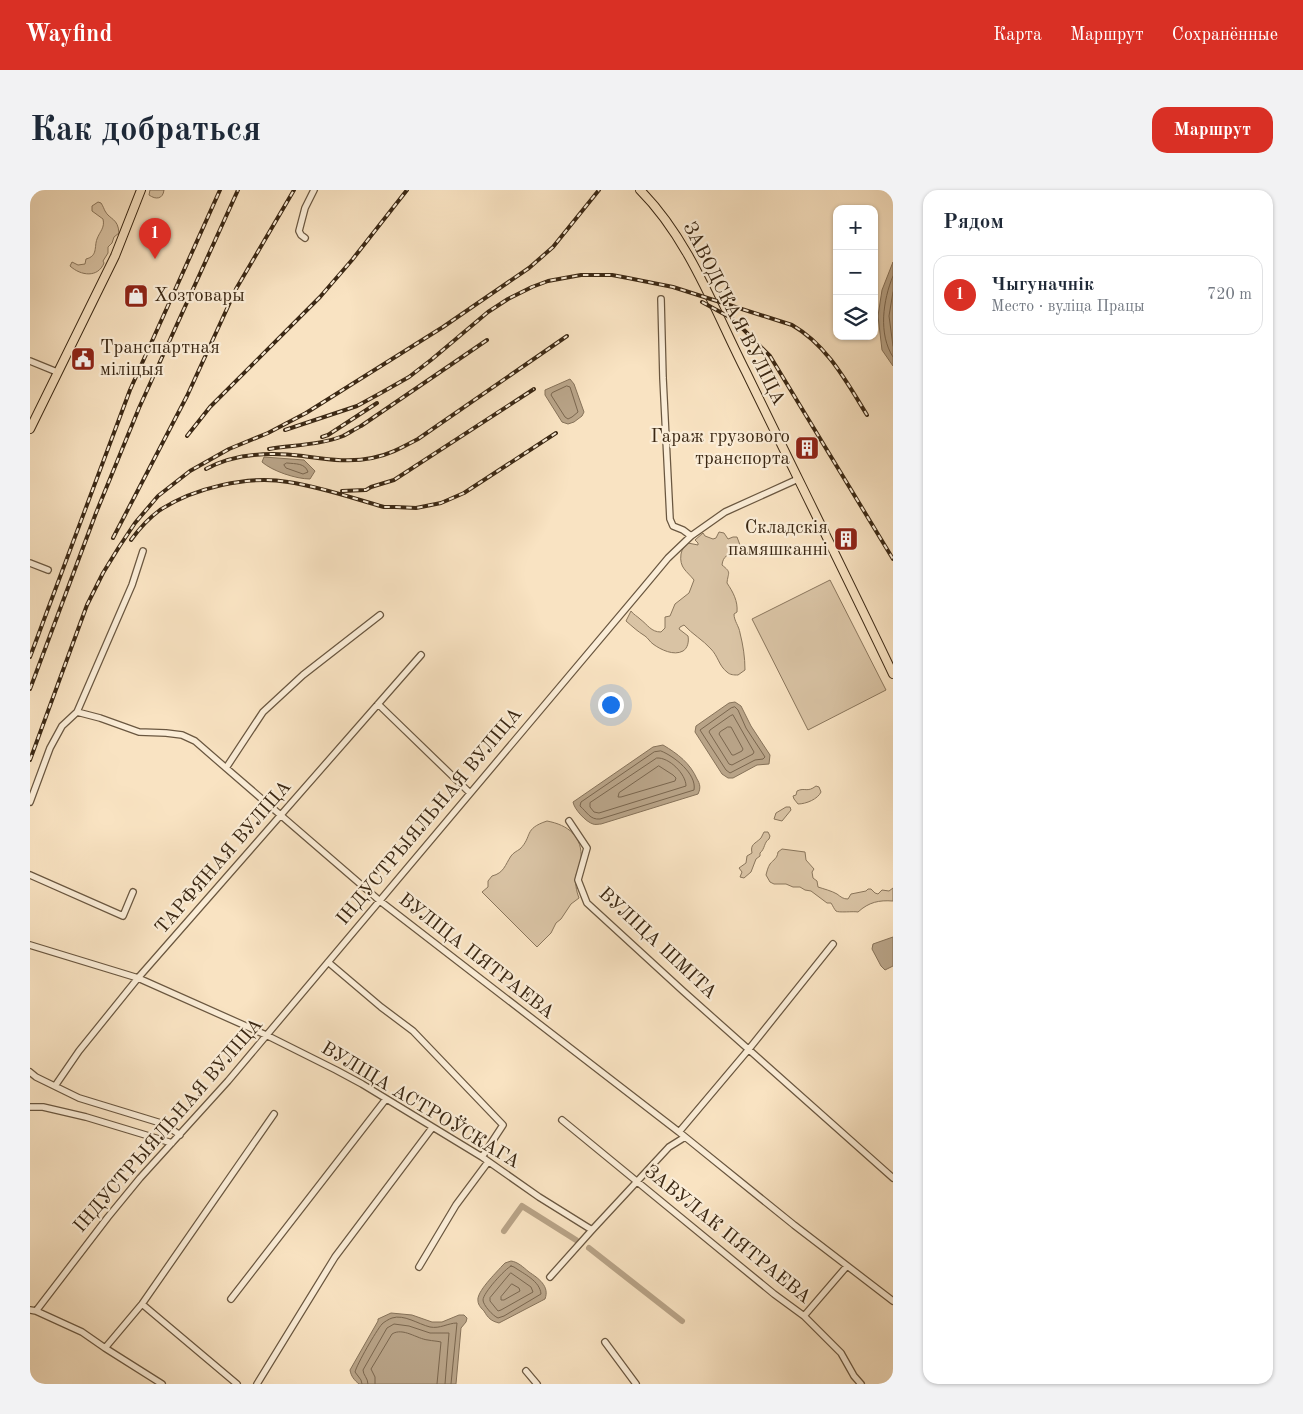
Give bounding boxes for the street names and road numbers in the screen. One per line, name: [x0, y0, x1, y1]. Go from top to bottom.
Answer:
street label: ЗАВОДСКАЯ ВУЛІЦА: [679, 219, 788, 409]
street label: ІНДУСТРЫЯЛЬНАЯ ВУЛІЦА: [334, 705, 527, 929]
street label: ТАРФЯНАЯ ВУЛІЦА: [152, 777, 296, 938]
street label: ВУЛІЦА ШМІТА: [594, 885, 720, 1004]
street label: ВУЛІЦА ПЯТРАЕВА: [395, 891, 558, 1024]
street label: ІНДУСТРЫЯЛЬНАЯ ВУЛІЦА: [71, 1015, 267, 1237]
street label: ВУЛІЦА АСТРОЎСКАГА: [317, 1035, 526, 1173]
street label: ЗАВУЛАК ПЯТРАЕВА: [640, 1162, 814, 1308]

